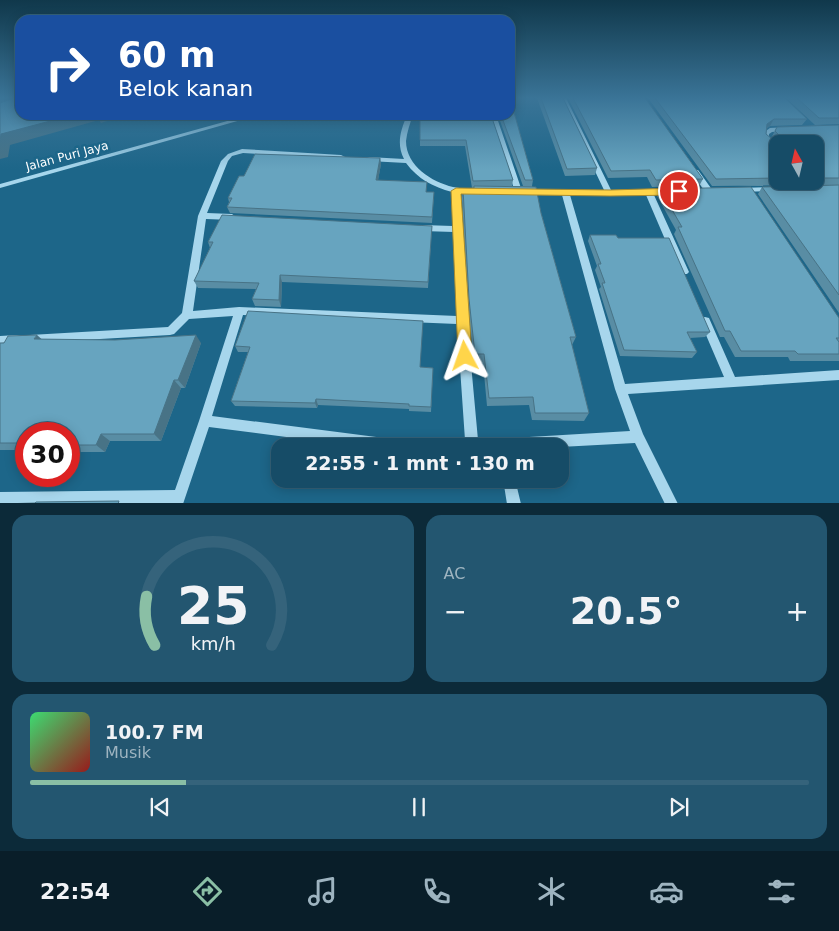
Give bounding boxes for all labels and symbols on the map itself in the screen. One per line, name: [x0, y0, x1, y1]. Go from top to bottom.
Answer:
north arrow: [769, 135, 824, 190]
street label: Jalan Puri Jaya: [23, 138, 110, 174]
pin: [658, 170, 700, 212]
position arrow: [438, 329, 490, 381]
speed limit sign: 30: [15, 422, 80, 487]

